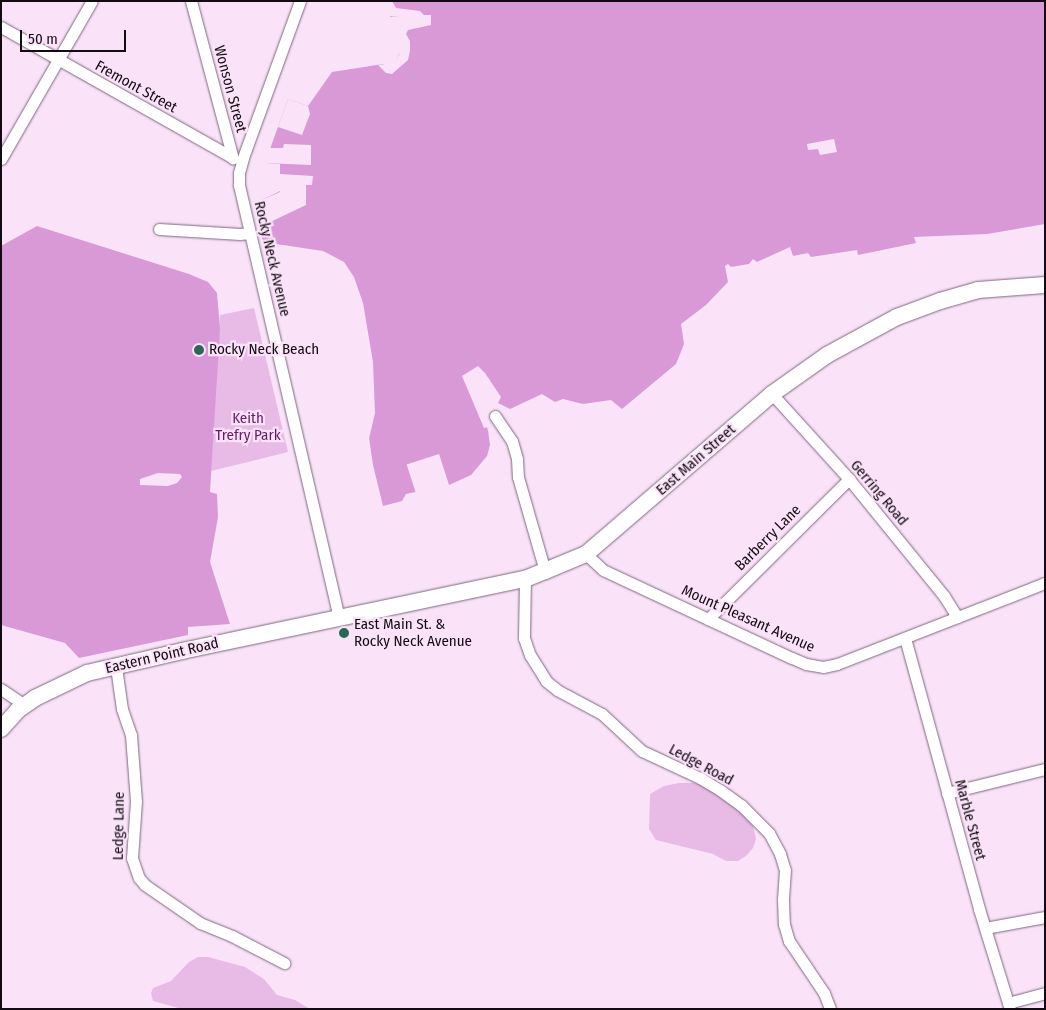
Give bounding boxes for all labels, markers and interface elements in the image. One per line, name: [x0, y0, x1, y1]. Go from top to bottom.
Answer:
scale bar: [22, 20, 129, 52]
text: 50 m: [28, 30, 58, 48]
street label: Wonson Street: [210, 43, 250, 135]
street label: Fremont Street: [92, 57, 180, 117]
street label: Rocky Neck Avenue: [250, 199, 294, 319]
place label: Rocky Neck Beach: [209, 341, 319, 359]
marker: Rocky Neck Beach: [193, 344, 205, 356]
park label: Keith Trefry Park: [215, 409, 281, 444]
street label: East Main Street: [653, 421, 739, 499]
street label: Gerring Road: [846, 457, 912, 529]
street label: Barberry Lane: [731, 501, 805, 575]
street label: Mount Pleasant Avenue: [679, 582, 817, 656]
place label: East Main St. & Rocky Neck Avenue: [354, 615, 472, 650]
marker: East Main St. & Rocky Neck Avenue: [338, 627, 350, 639]
street label: Eastern Point Road: [104, 634, 220, 678]
street label: Ledge Road: [666, 740, 736, 790]
street label: Marble Street: [951, 778, 989, 862]
street label: Ledge Lane: [109, 791, 129, 861]

